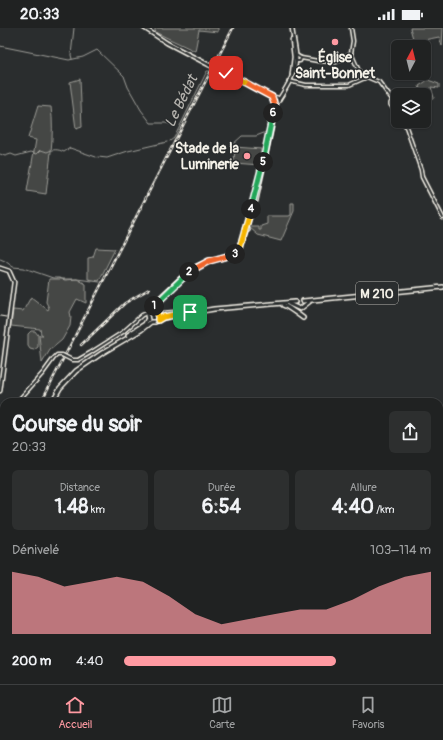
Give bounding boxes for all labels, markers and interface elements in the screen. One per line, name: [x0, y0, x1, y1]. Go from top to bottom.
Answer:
text: 20:33: [20, 5, 59, 24]
marker: Église Saint-Bonnet: [330, 37, 340, 47]
north arrow: [391, 40, 431, 80]
map controls: [391, 40, 431, 128]
place label: Église Saint-Bonnet: [295, 48, 375, 82]
pin: [209, 56, 243, 90]
icon: check: [215, 62, 237, 84]
water label: Le Bédat: [161, 70, 203, 130]
button: layers: [391, 88, 431, 128]
pin: 6: [263, 103, 283, 123]
text: 6: [270, 106, 276, 119]
place label: Stade de la Luminerie: [175, 140, 240, 173]
marker: Stade de la Luminerie: [242, 151, 252, 161]
pin: 5: [253, 152, 273, 172]
text: 5: [260, 155, 266, 168]
pin: 4: [241, 199, 261, 219]
text: 4: [248, 202, 254, 215]
pin: 3: [225, 244, 245, 264]
text: 3: [232, 247, 238, 260]
pin: 2: [179, 262, 199, 282]
text: 2: [186, 265, 192, 278]
road number: M 210: [356, 282, 398, 304]
pin: [173, 295, 207, 329]
pin: 1: [144, 296, 164, 316]
text: 1: [152, 299, 156, 312]
icon: arrive: [179, 301, 201, 323]
text: Course du soir: [12, 410, 142, 438]
button: share: [389, 411, 431, 453]
text: 20:33: [12, 439, 46, 455]
text: Distance: [60, 481, 100, 494]
text: Durée: [208, 481, 235, 494]
text: Allure: [350, 481, 377, 494]
text: 1.48: [55, 494, 88, 519]
text: 6:54: [202, 494, 241, 519]
text: 4:40: [332, 494, 374, 519]
text: km: [88, 503, 105, 516]
text: /km: [374, 503, 395, 516]
text: Dénivelé: [12, 542, 59, 558]
text: 103–114 m: [370, 542, 431, 558]
text: 200 m: [12, 653, 51, 669]
text: 4:40: [76, 653, 103, 669]
tab: Accueil: [58, 694, 92, 731]
tab: Carte: [209, 694, 235, 731]
tab: Favoris: [352, 694, 385, 731]

